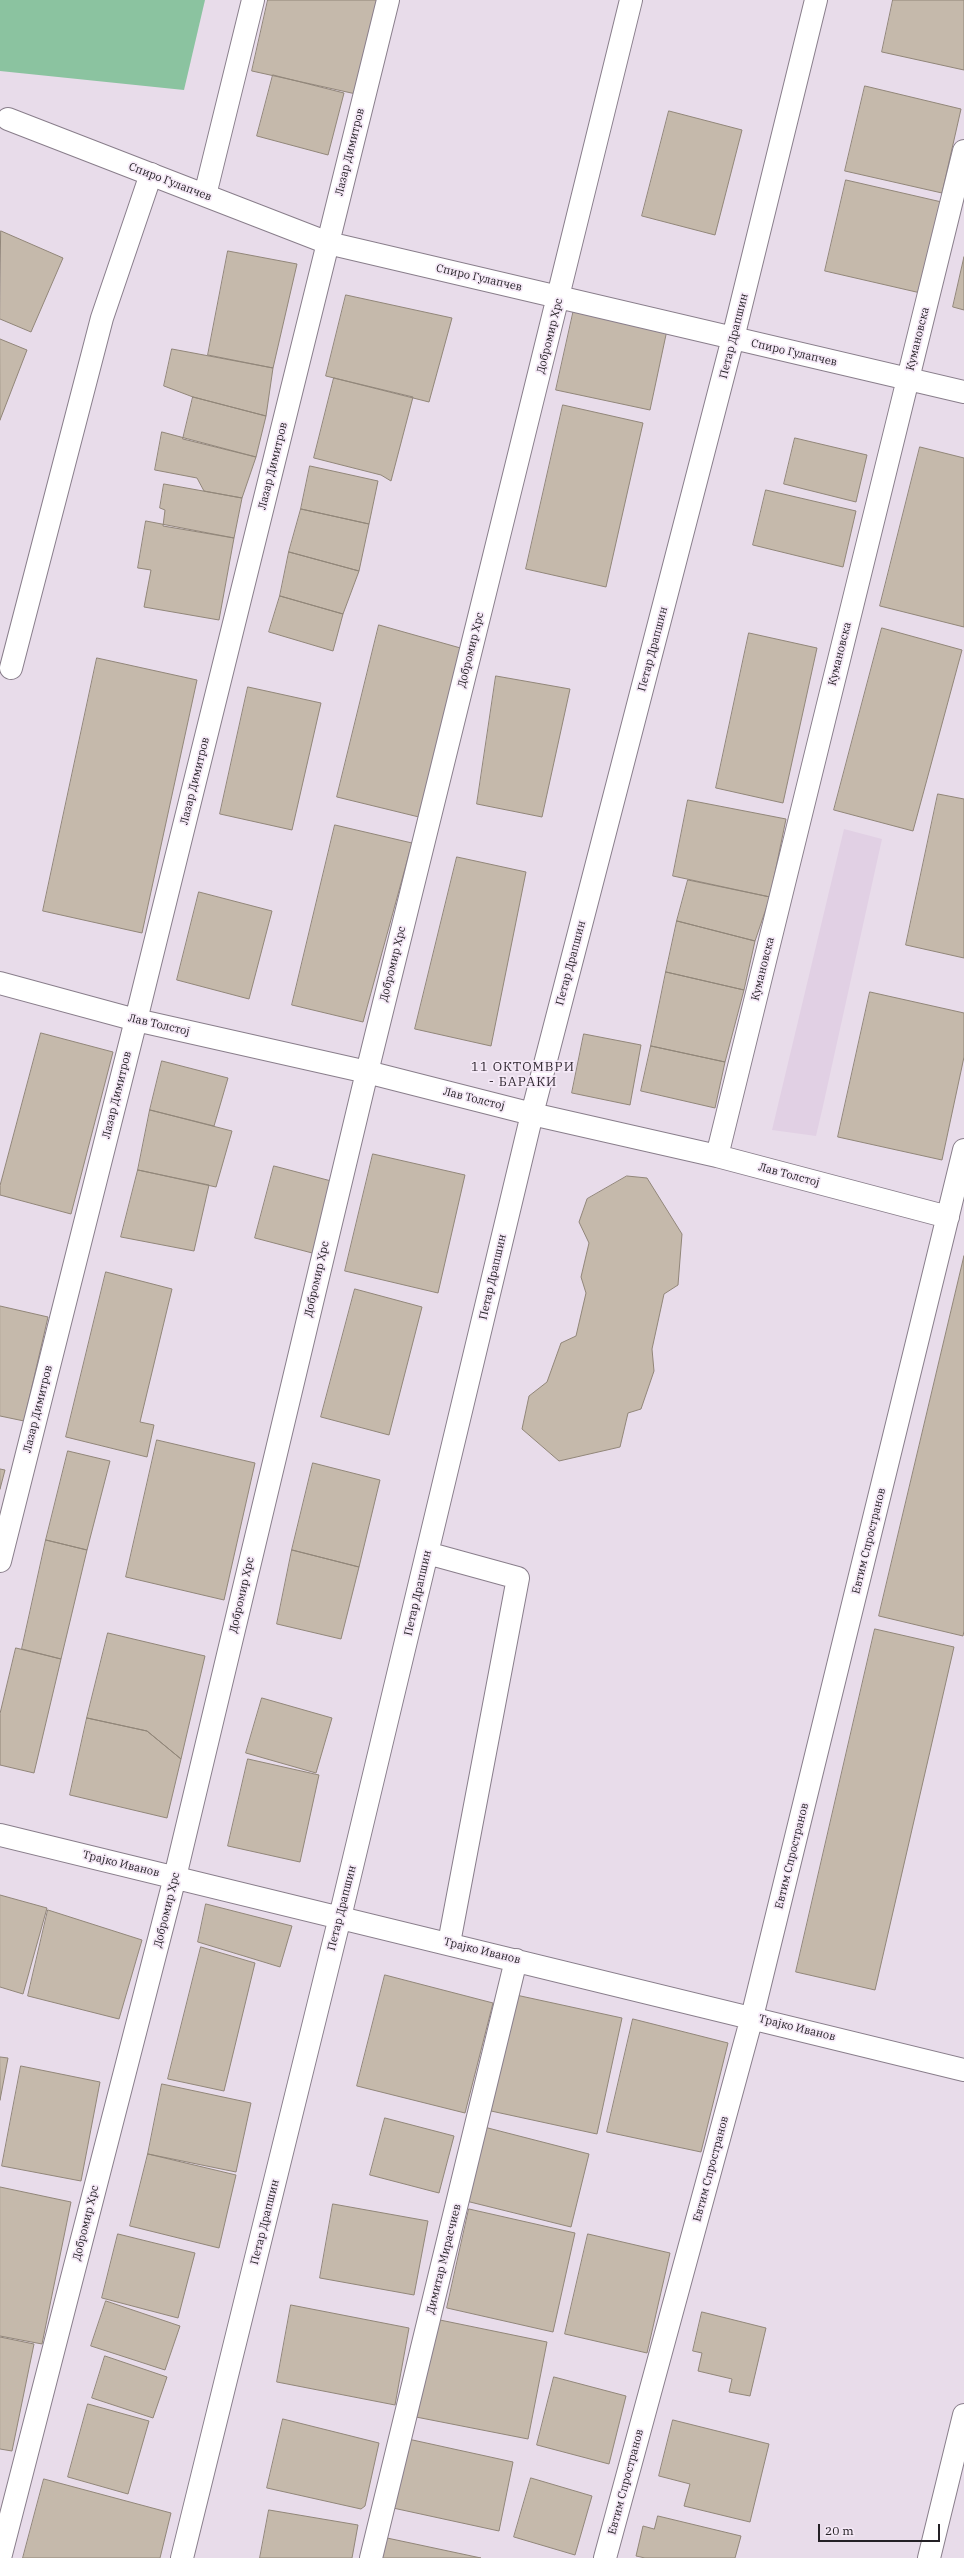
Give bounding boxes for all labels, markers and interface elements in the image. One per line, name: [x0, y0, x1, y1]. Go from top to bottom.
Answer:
street label: Лазар Димитров: [333, 107, 367, 197]
street label: Спиро Гулапчев: [127, 160, 213, 204]
street label: Спиро Гулапчев: [435, 262, 523, 294]
street label: Петар Драпшин: [717, 292, 751, 380]
street label: Добромир Хрс: [534, 297, 566, 375]
street label: Кумановска: [904, 306, 932, 372]
street label: Спиро Гулапчев: [750, 337, 838, 369]
street label: Лазар Димитров: [256, 421, 290, 511]
street label: Петар Драпшин: [635, 605, 671, 693]
street label: Добромир Хрс: [455, 611, 487, 689]
street label: Кумановска: [826, 621, 854, 687]
street label: Лазар Димитров: [178, 736, 212, 826]
street label: Петар Драпшин: [553, 919, 589, 1007]
street label: Добромир Хрс: [377, 925, 409, 1003]
street label: Кумановска: [749, 936, 777, 1002]
street label: Лав Толстој: [127, 1012, 191, 1038]
street label: Лазар Димитров: [100, 1050, 134, 1140]
district label: 11 ОКТОМВРИ - БАРАКИ: [471, 1059, 575, 1090]
street label: Лав Толстој: [442, 1085, 506, 1113]
street label: Лав Толстој: [757, 1161, 821, 1189]
street label: Петар Драпшин: [477, 1233, 509, 1321]
street label: Добромир Хрс: [302, 1240, 332, 1318]
street label: Лазар Димитров: [21, 1364, 55, 1454]
street label: Евтим Спространов: [849, 1487, 889, 1595]
street label: Петар Драпшин: [402, 1549, 434, 1637]
street label: Добромир Хрс: [227, 1556, 257, 1634]
street label: Евтим Спространов: [772, 1802, 812, 1910]
street label: Трајко Иванов: [81, 1848, 161, 1880]
street label: Петар Драпшин: [325, 1864, 359, 1952]
street label: Добромир Хрс: [151, 1871, 183, 1949]
street label: Трајко Иванов: [442, 1935, 522, 1967]
street label: Трајко Иванов: [757, 2012, 837, 2044]
street label: Евтим Спространов: [691, 2115, 731, 2223]
street label: Петар Драпшин: [248, 2178, 282, 2266]
street label: Добромир Хрс: [70, 2184, 102, 2262]
street label: Димитар Мирасчиев: [424, 2203, 464, 2315]
street label: Евтим Спространов: [606, 2428, 646, 2536]
scale bar: [820, 2516, 942, 2542]
text: 20 m: [825, 2523, 854, 2538]

